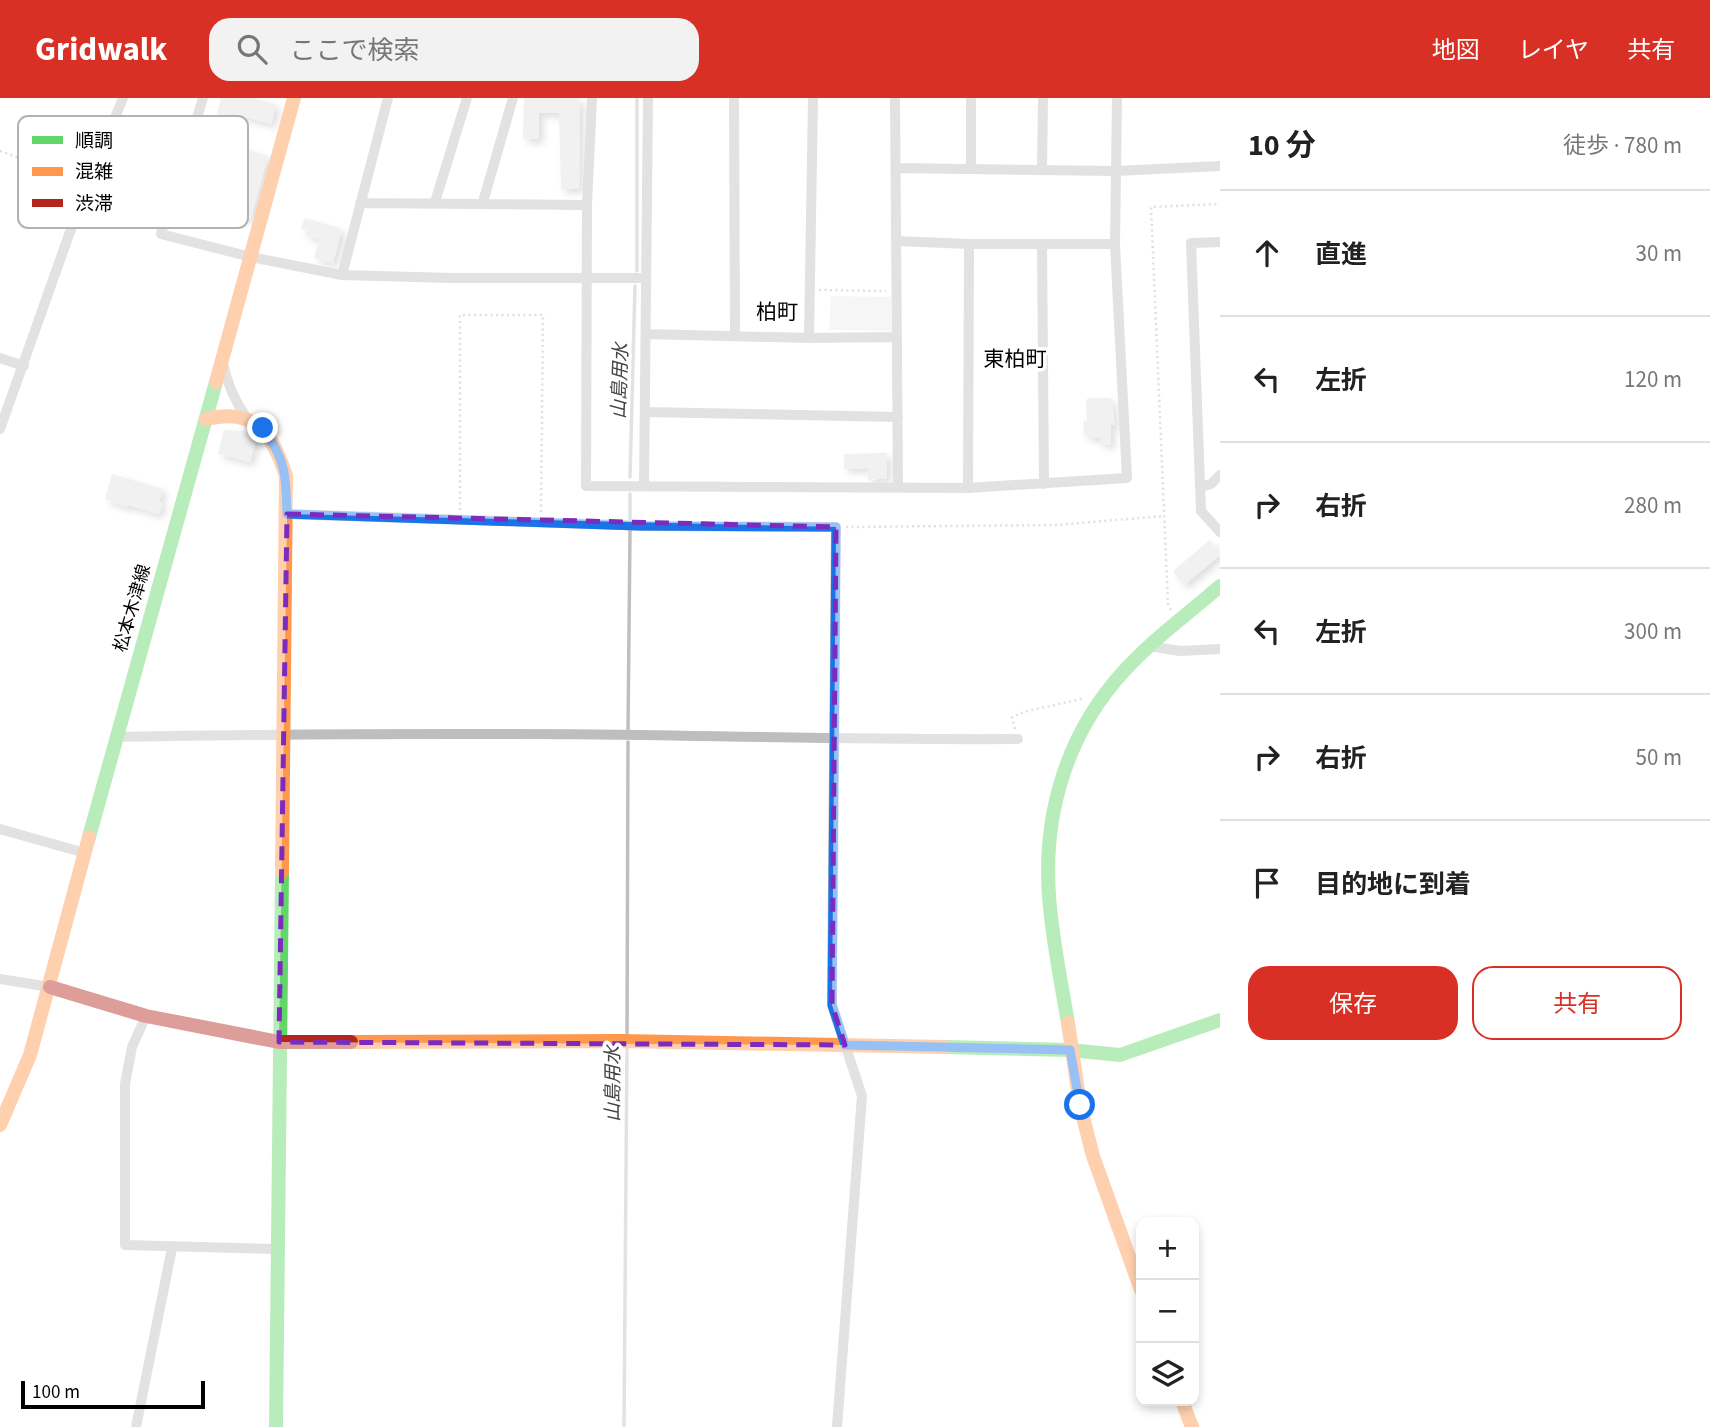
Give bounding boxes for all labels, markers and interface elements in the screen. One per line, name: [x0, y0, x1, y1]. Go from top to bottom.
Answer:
search box: [209, 18, 699, 81]
text: Gridwalk: [35, 26, 167, 73]
icon: search: [233, 30, 271, 68]
text: ここで検索: [289, 32, 419, 69]
text: 地図: [1432, 33, 1480, 68]
text: レイヤ: [1518, 33, 1589, 68]
text: 共有: [1627, 33, 1675, 68]
legend: [18, 116, 248, 228]
text: 10 分: [1248, 124, 1316, 167]
text: 順調: [75, 128, 113, 155]
text: 徒歩 · 780 m: [1563, 129, 1682, 162]
text: 混雑: [75, 159, 113, 186]
text: 渋滞: [75, 191, 113, 218]
icon: ahead: [1248, 234, 1286, 272]
text: 直進: [1315, 236, 1367, 273]
text: 30 m: [1635, 237, 1682, 270]
district label: 柏町: [756, 297, 798, 327]
water label: 山島用水: [606, 341, 635, 420]
district label: 東柏町: [984, 344, 1047, 374]
icon: left: [1248, 360, 1286, 398]
text: 左折: [1315, 362, 1367, 399]
text: 120 m: [1624, 363, 1682, 396]
route end: [247, 412, 278, 443]
icon: right: [1248, 486, 1286, 524]
text: 右折: [1315, 488, 1367, 525]
text: 280 m: [1624, 489, 1682, 522]
street label: 松本木津線: [108, 561, 157, 655]
icon: left: [1248, 612, 1286, 650]
text: 左折: [1315, 614, 1367, 651]
text: 300 m: [1624, 615, 1682, 648]
icon: right: [1248, 738, 1286, 776]
text: 右折: [1315, 740, 1367, 777]
text: 50 m: [1635, 741, 1682, 774]
icon: arrive: [1248, 864, 1286, 902]
text: 目的地に到着: [1315, 866, 1471, 903]
button: 保存: [1248, 966, 1458, 1040]
button: 共有: [1472, 966, 1682, 1040]
water label: 山島用水: [600, 1044, 627, 1122]
route start: [1064, 1089, 1095, 1120]
map controls: [1136, 1217, 1199, 1406]
button: +: [1136, 1217, 1199, 1280]
button: −: [1136, 1280, 1199, 1343]
button: layers: [1136, 1343, 1199, 1406]
scale bar: [21, 1378, 205, 1410]
text: 100 m: [32, 1379, 80, 1406]

